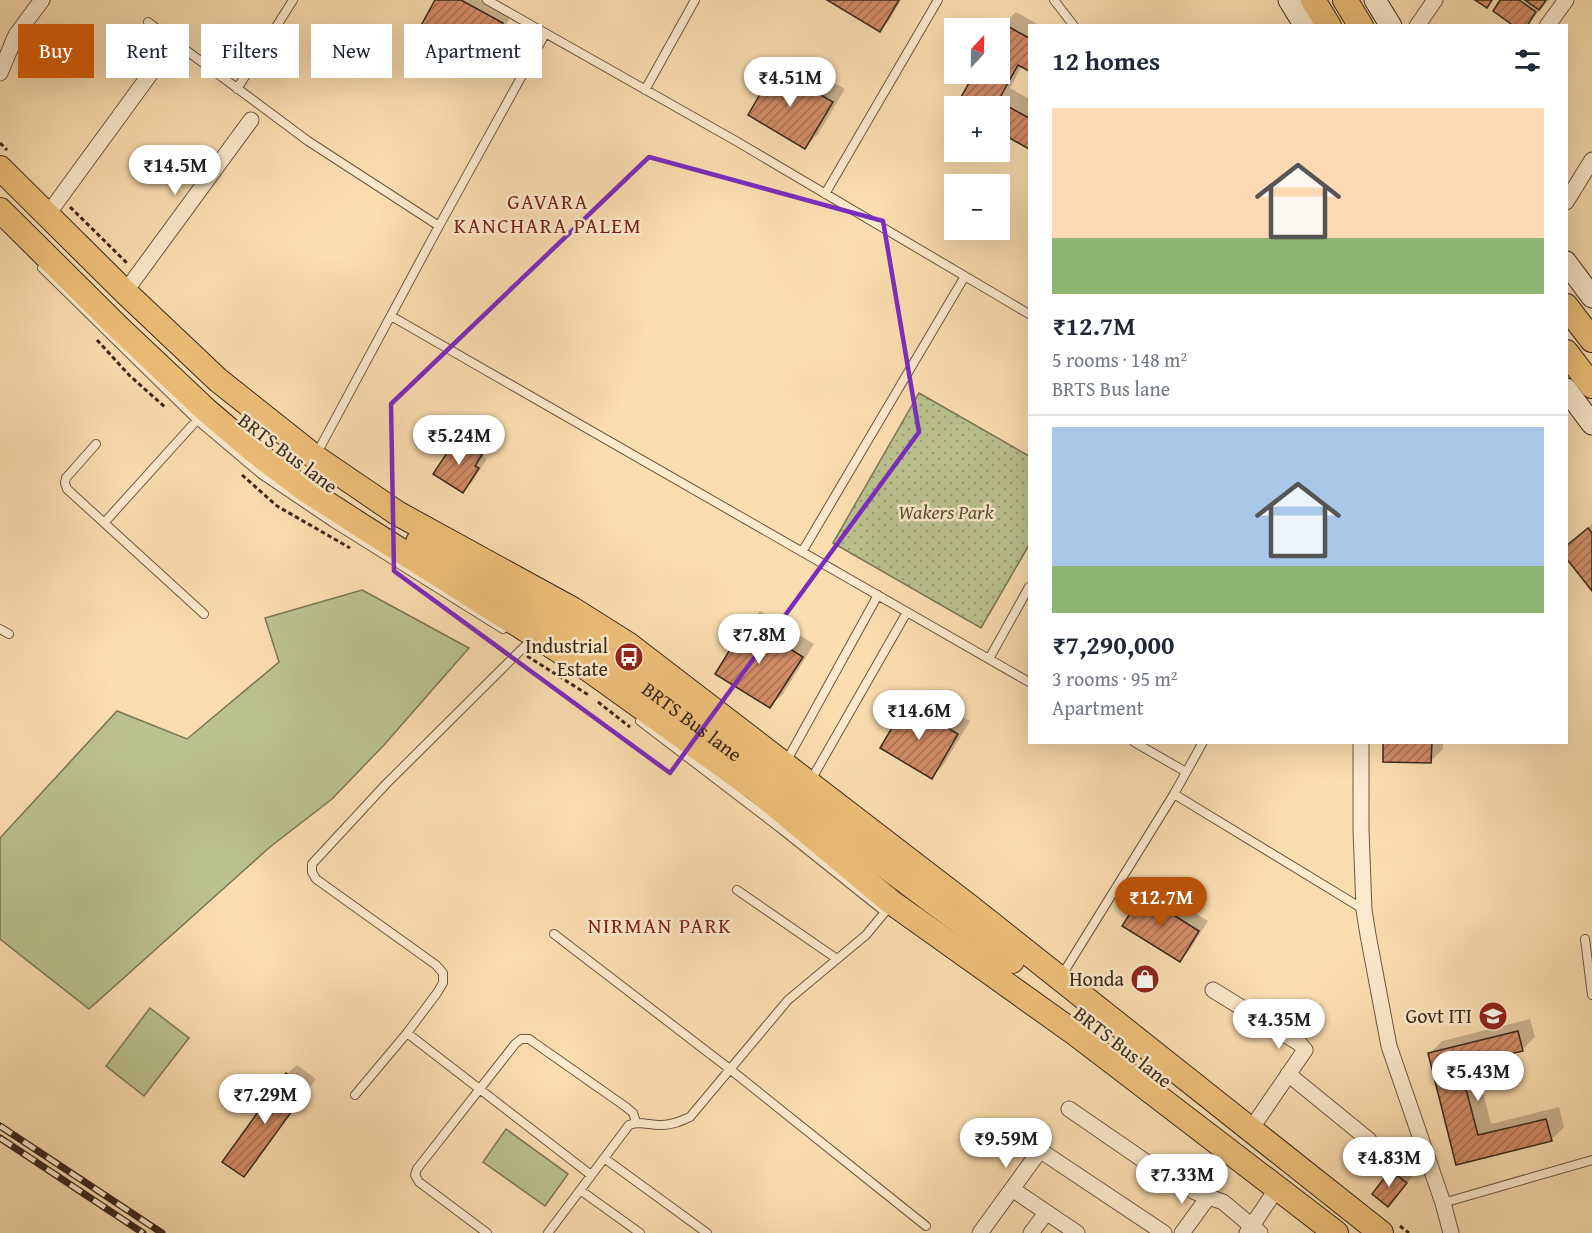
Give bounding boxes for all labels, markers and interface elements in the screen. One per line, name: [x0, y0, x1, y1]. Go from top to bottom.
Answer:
north arrow: [944, 18, 1010, 84]
map controls: [944, 18, 1010, 240]
chip: Buy: [18, 24, 94, 78]
chip: Rent: [106, 24, 189, 78]
chip: Filters: [201, 24, 299, 78]
chip: New: [311, 24, 392, 78]
chip: Apartment: [404, 24, 542, 78]
text: 12 homes: [1052, 41, 1160, 80]
icon: filters: [1511, 44, 1544, 77]
pin: ₹4.51M: [741, 57, 839, 108]
text: ₹4.51M: [758, 62, 822, 91]
button: +: [944, 96, 1010, 162]
pin: ₹14.5M: [126, 145, 224, 196]
icon: home: [1244, 147, 1352, 255]
text: ₹14.5M: [143, 150, 207, 179]
button: −: [944, 174, 1010, 240]
district label: GAVARA KANCHARA PALEM: [454, 186, 642, 241]
text: ₹12.7M: [1052, 306, 1136, 345]
text: 5 rooms · 148 m²: [1052, 345, 1187, 374]
text: BRTS Bus lane: [1052, 374, 1170, 403]
street label: BRTS Bus lane: [232, 406, 344, 500]
pin: ₹5.24M: [410, 415, 508, 466]
text: ₹5.24M: [427, 420, 491, 449]
icon: home: [1244, 466, 1352, 574]
park label: Wakers Park: [898, 497, 995, 526]
pin: ₹7.8M: [717, 614, 801, 665]
text: ₹7.8M: [732, 619, 786, 648]
text: ₹7,290,000: [1052, 625, 1174, 664]
place label: Industrial Estate: [525, 631, 608, 683]
bus stop icon: Industrial Estate: [613, 641, 645, 673]
text: 3 rooms · 95 m²: [1052, 664, 1178, 693]
street label: BRTS Bus lane: [636, 674, 748, 768]
pin: ₹14.6M: [870, 690, 968, 741]
text: Apartment: [1052, 693, 1144, 722]
text: ₹14.6M: [887, 695, 951, 724]
pin: ₹12.7M: [1112, 877, 1210, 928]
text: ₹12.7M: [1129, 882, 1193, 911]
district label: NIRMAN PARK: [588, 910, 732, 941]
shop icon: Honda: [1129, 963, 1161, 995]
place label: Honda: [1069, 964, 1125, 993]
street label: BRTS Bus lane: [1068, 999, 1179, 1094]
pin: ₹4.35M: [1230, 999, 1328, 1050]
school or university icon: Govt ITI: [1477, 1000, 1509, 1032]
place label: Govt ITI: [1405, 1001, 1472, 1030]
text: ₹4.35M: [1247, 1004, 1311, 1033]
pin: ₹5.43M: [1429, 1051, 1527, 1102]
text: ₹5.43M: [1446, 1056, 1510, 1085]
pin: ₹7.29M: [216, 1074, 314, 1125]
text: ₹7.29M: [233, 1079, 297, 1108]
pin: ₹9.59M: [957, 1118, 1055, 1169]
text: ₹9.59M: [974, 1123, 1038, 1152]
pin: ₹4.83M: [1340, 1137, 1438, 1188]
text: ₹4.83M: [1357, 1142, 1421, 1171]
pin: ₹7.33M: [1133, 1154, 1231, 1205]
text: ₹7.33M: [1150, 1159, 1214, 1188]

